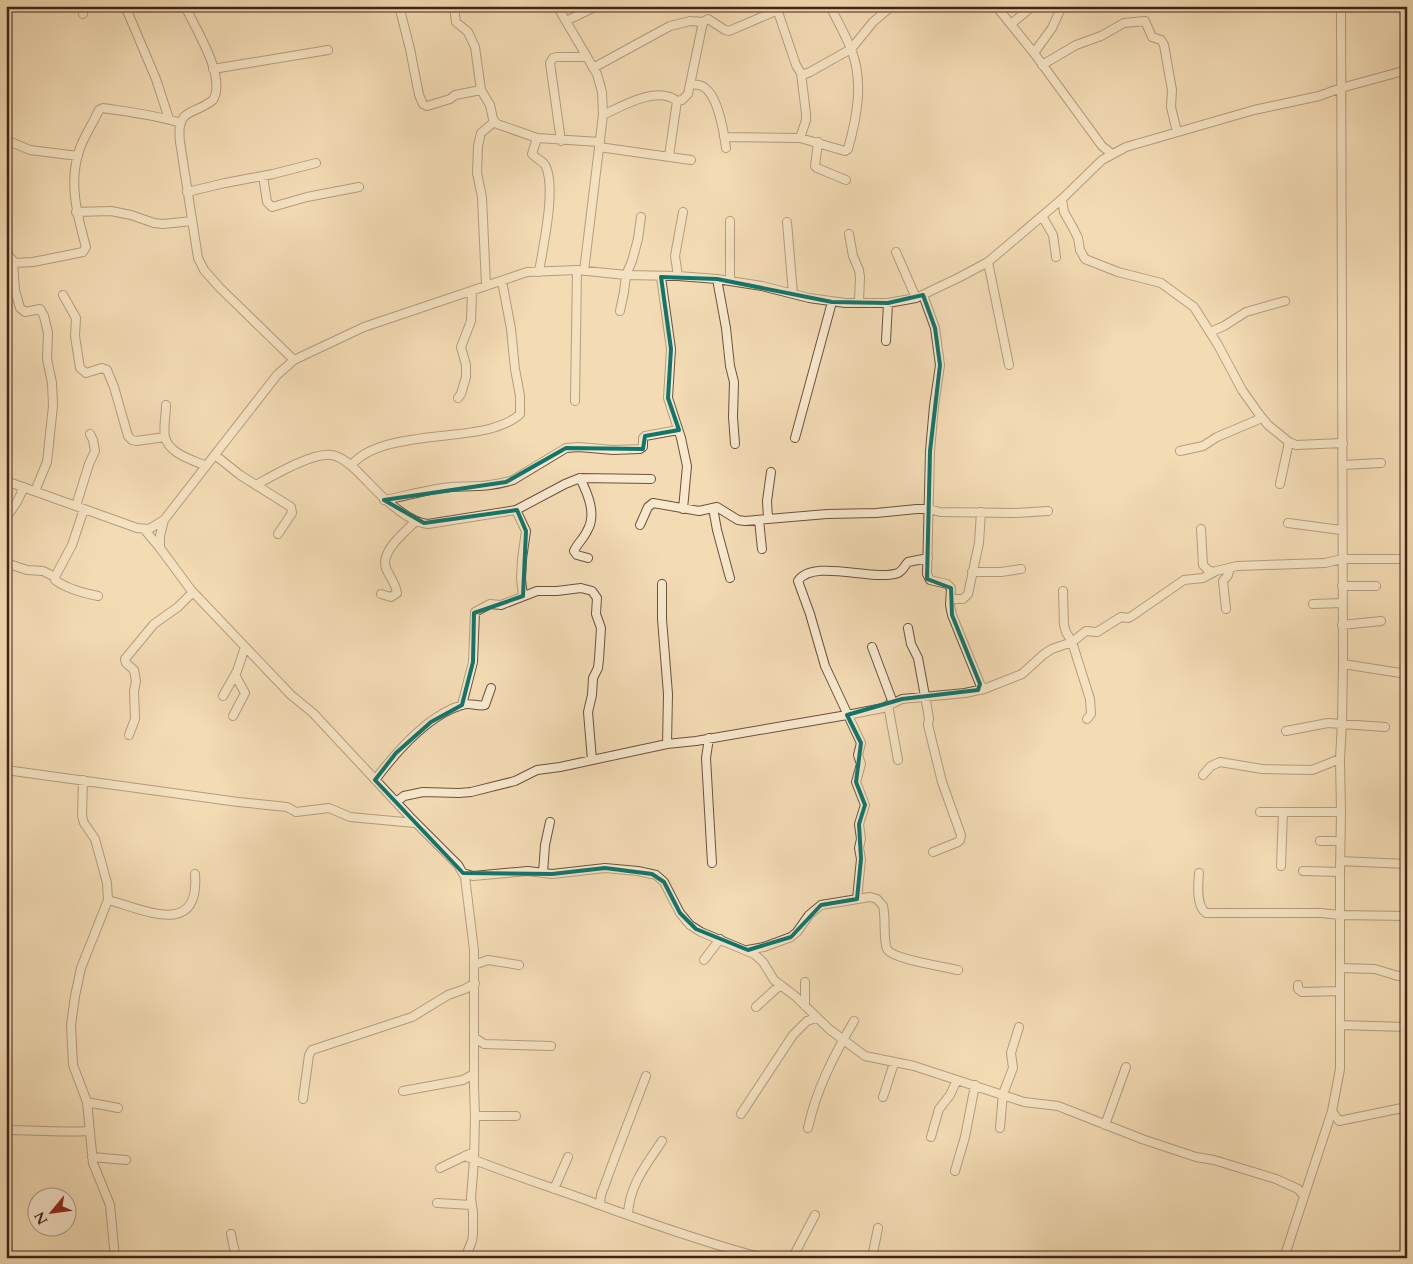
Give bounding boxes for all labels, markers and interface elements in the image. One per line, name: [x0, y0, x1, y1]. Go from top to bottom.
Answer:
north arrow: [28, 1186, 78, 1236]
text: N: [30, 1208, 52, 1228]

